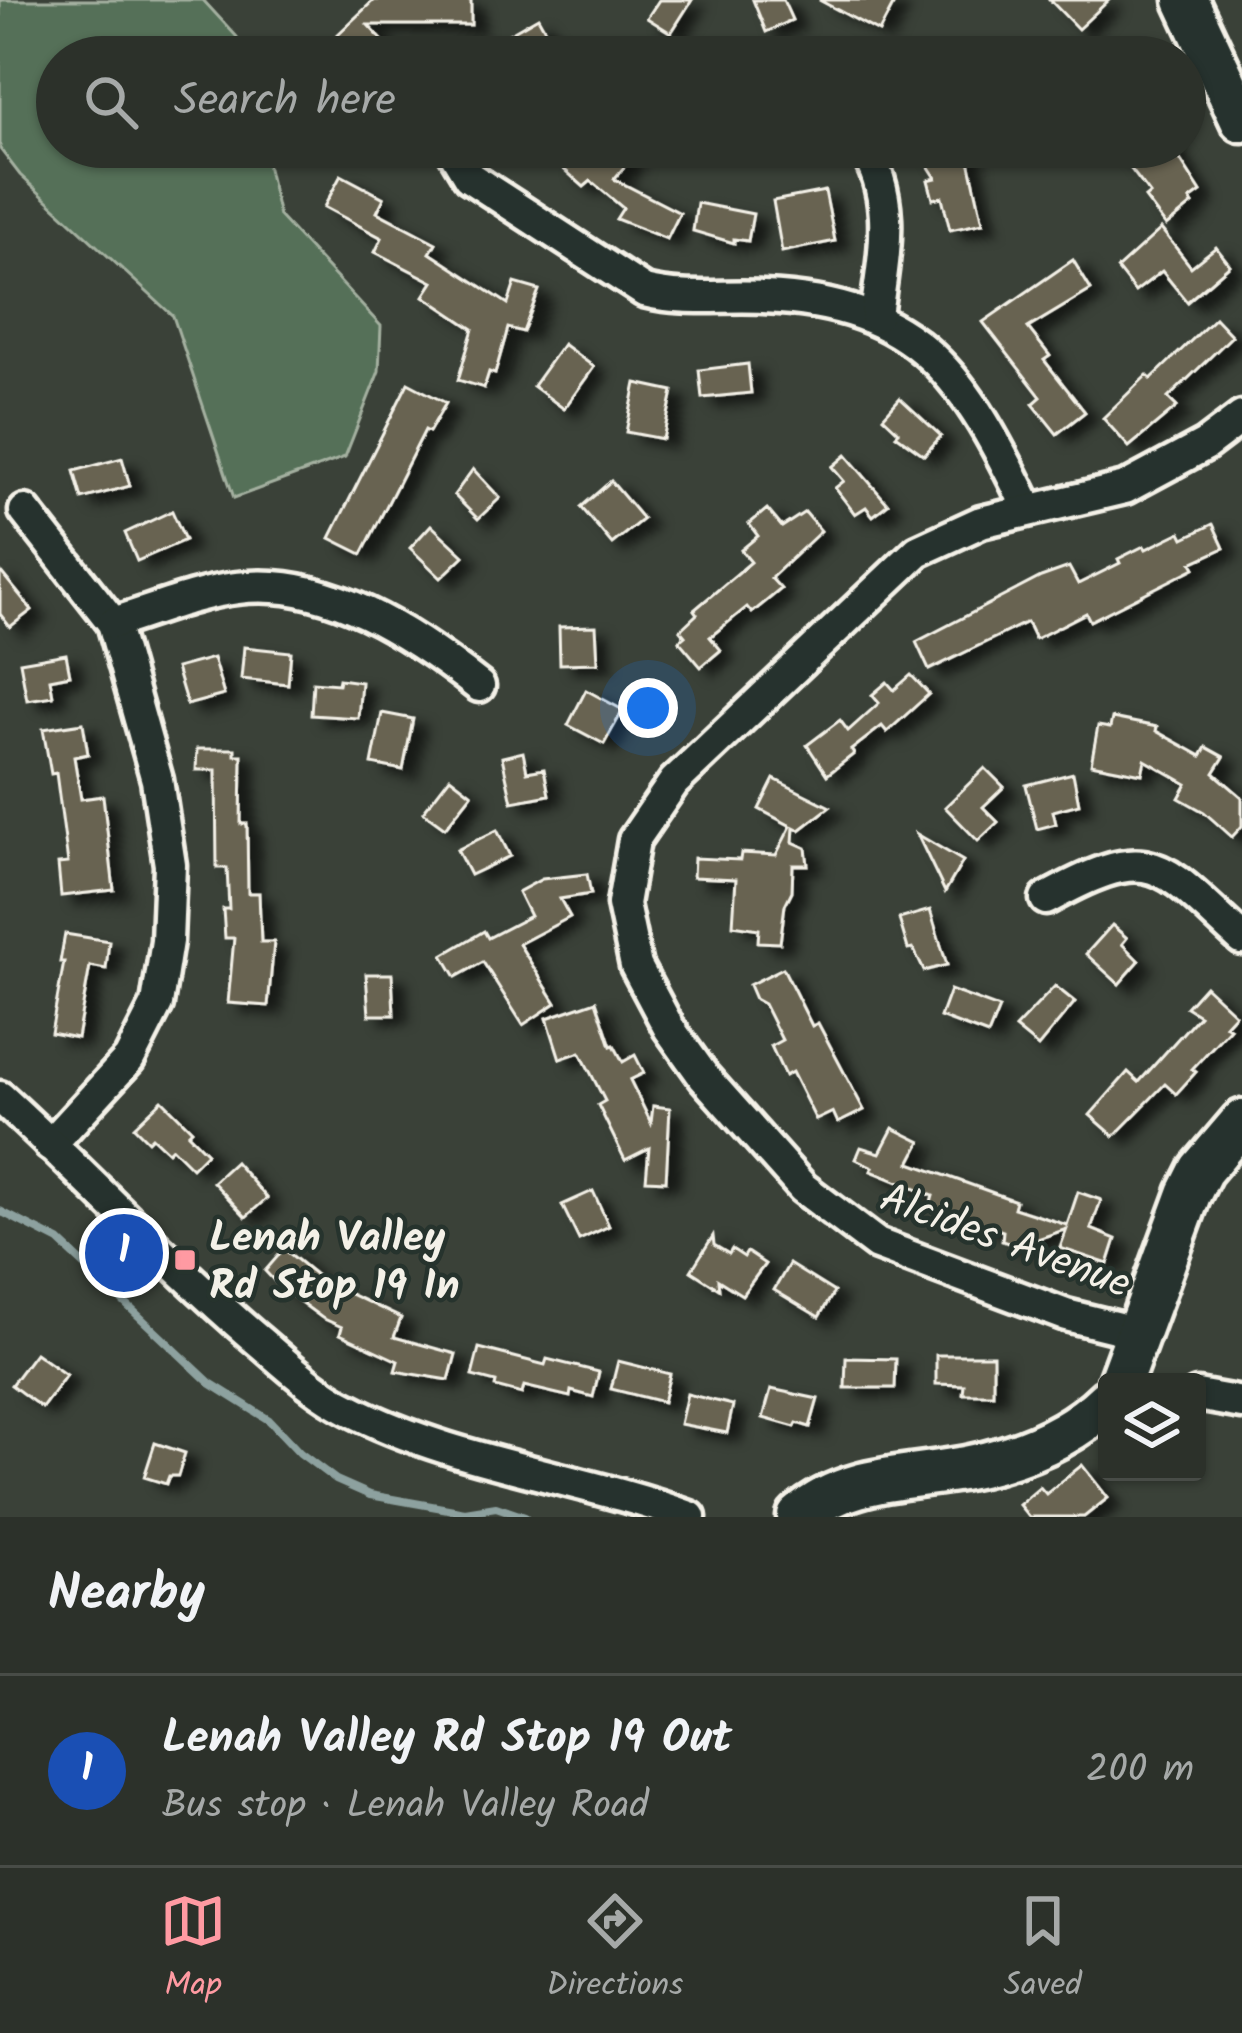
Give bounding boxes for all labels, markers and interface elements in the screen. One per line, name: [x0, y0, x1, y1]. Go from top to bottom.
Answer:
search box: [36, 36, 1206, 168]
text: Search here: [174, 66, 396, 138]
icon: search: [78, 69, 144, 135]
your location: [618, 678, 678, 738]
street label: Alcides Avenue: [870, 1166, 1140, 1319]
place label: Lenah Valley Rd Stop 19 In: [209, 1206, 459, 1321]
pin: 1: [85, 1208, 163, 1298]
marker: Lenah Valley Rd Stop 19 In: [172, 1247, 198, 1273]
map controls: [1098, 1373, 1206, 1481]
button: layers: [1098, 1373, 1206, 1481]
text: Nearby: [48, 1555, 205, 1636]
text: Lenah Valley Rd Stop 19 Out: [162, 1704, 732, 1776]
text: 1: [81, 1740, 93, 1802]
text: 200 m: [1086, 1740, 1194, 1802]
text: Bus stop · Lenah Valley Road: [162, 1776, 649, 1838]
tab: Map: [160, 1888, 226, 2013]
tab: Directions: [546, 1888, 683, 2013]
tab: Saved: [1004, 1888, 1082, 2013]

